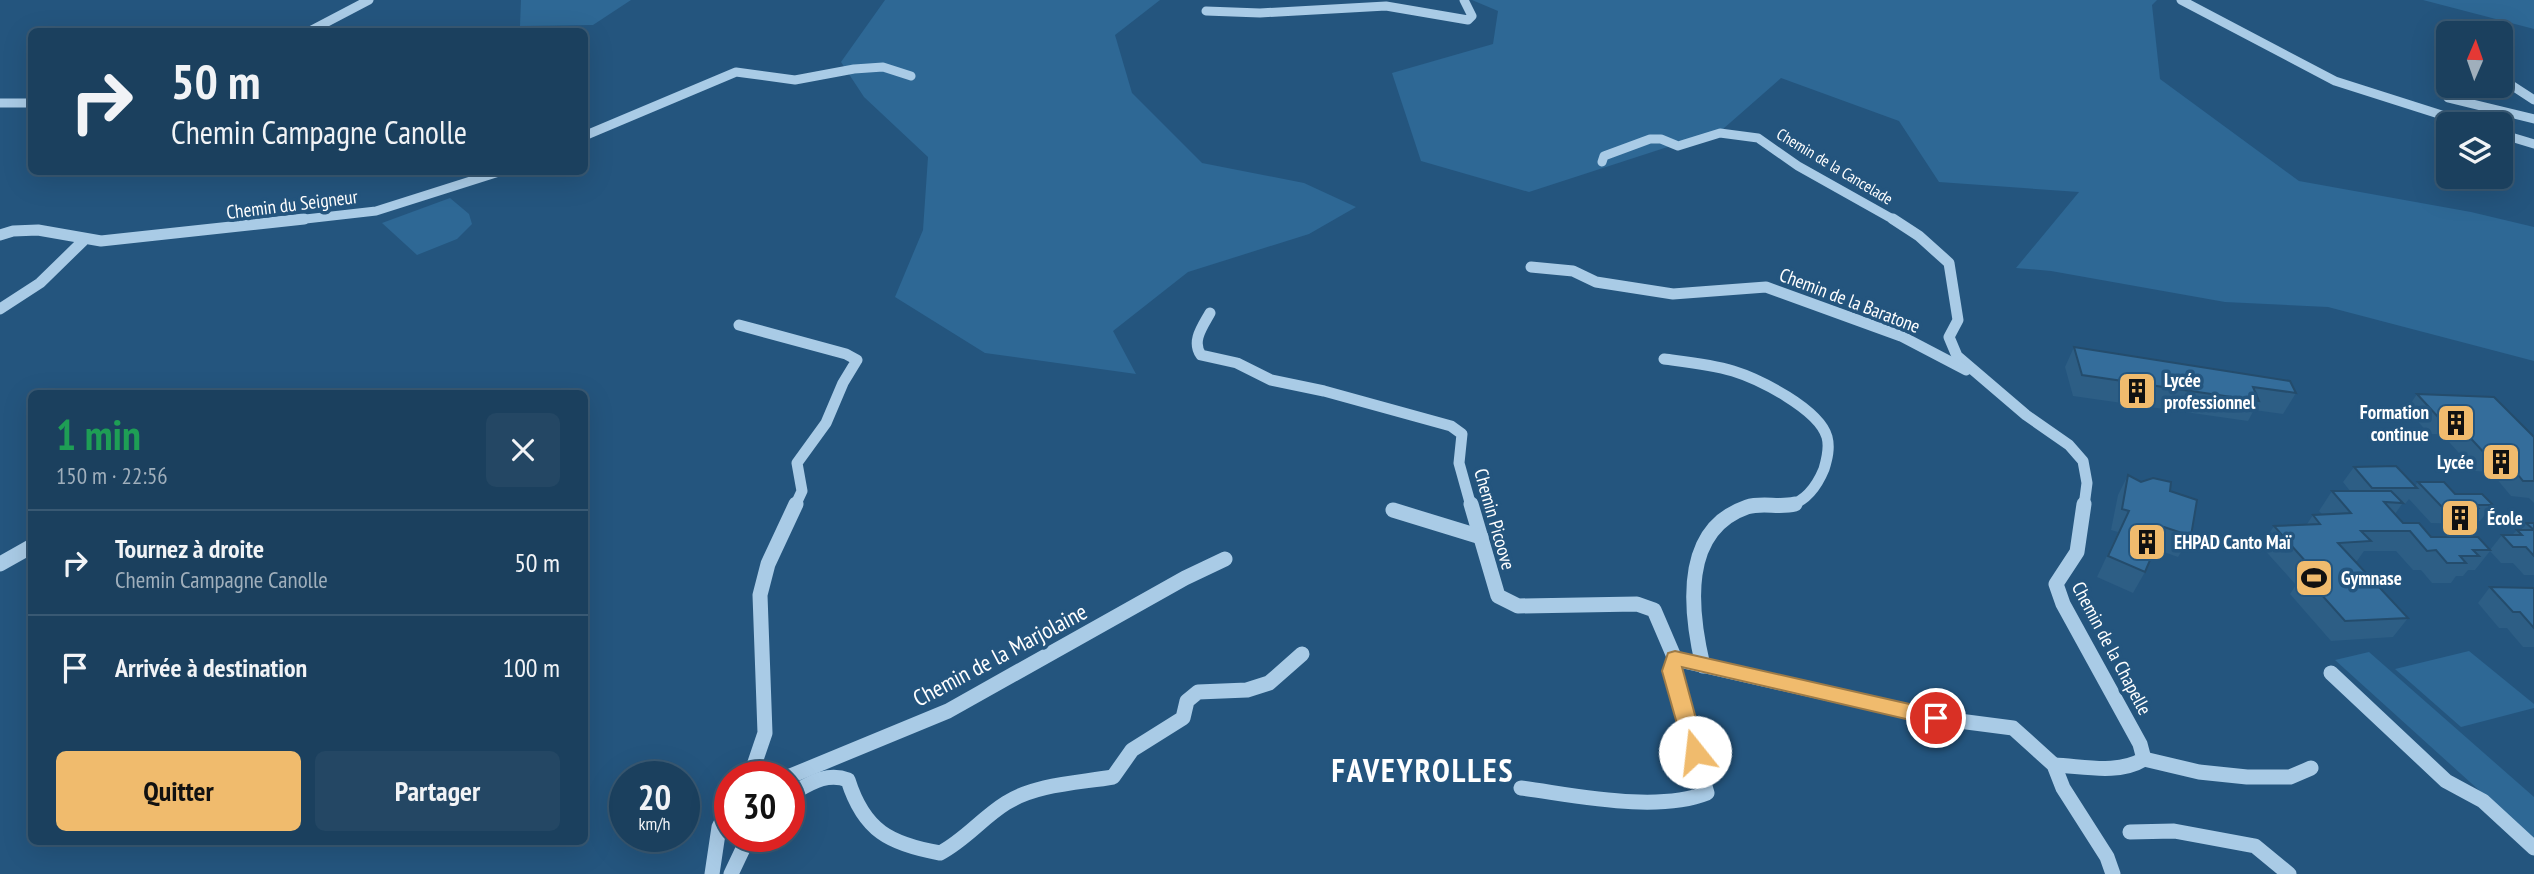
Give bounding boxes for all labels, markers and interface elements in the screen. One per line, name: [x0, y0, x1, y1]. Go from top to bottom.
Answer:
north arrow: [2436, 21, 2513, 98]
map controls: [2436, 21, 2513, 189]
text: 50 m: [171, 49, 260, 113]
icon: right: [56, 56, 147, 147]
text: Chemin Campagne Canolle: [171, 111, 467, 153]
button: layers: [2436, 112, 2513, 189]
street label: Chemin de la Cancelade: [1773, 123, 1897, 209]
street label: Chemin du Seigneur: [225, 184, 360, 224]
street label: Chemin de la Baratone: [1776, 262, 1924, 338]
place label: Lycée professionnel: [2164, 368, 2256, 414]
building icon: Lycée professionnel: [2116, 370, 2158, 412]
place label: Formation continue: [2360, 400, 2429, 446]
building icon: Formation continue: [2435, 402, 2477, 444]
text: 1 min: [56, 407, 141, 462]
button: close: [486, 413, 560, 487]
building icon: Lycée: [2480, 441, 2522, 483]
place label: Lycée: [2437, 450, 2474, 474]
text: 150 m · 22:56: [56, 461, 168, 490]
street label: Chemin Picoove: [1469, 466, 1521, 573]
building icon: École: [2439, 497, 2481, 539]
place label: École: [2487, 506, 2523, 530]
building icon: EHPAD Canto Maï: [2126, 521, 2168, 563]
place label: EHPAD Canto Maï: [2174, 530, 2292, 554]
text: Tournez à droite: [115, 532, 264, 565]
icon: right: [56, 544, 94, 582]
text: 50 m: [514, 546, 560, 579]
sports icon: Gymnase: [2293, 557, 2335, 599]
text: Chemin Campagne Canolle: [115, 565, 328, 594]
place label: Gymnase: [2341, 566, 2402, 590]
street label: Chemin de la Chapelle: [2067, 577, 2157, 719]
street label: Chemin de la Marjolaine: [908, 596, 1092, 713]
icon: arrive: [56, 649, 94, 687]
text: Arrivée à destination: [115, 651, 307, 684]
text: 100 m: [502, 651, 560, 684]
pin: [1906, 688, 1966, 748]
icon: arrive: [1917, 699, 1955, 737]
position arrow: [1658, 715, 1732, 789]
district label: FAVEYROLLES: [1331, 749, 1515, 791]
button: Quitter: [56, 751, 301, 831]
button: Partager: [315, 751, 560, 831]
speed limit sign: 30: [714, 761, 805, 852]
text: 20: [638, 774, 671, 820]
text: km/h: [639, 812, 670, 835]

